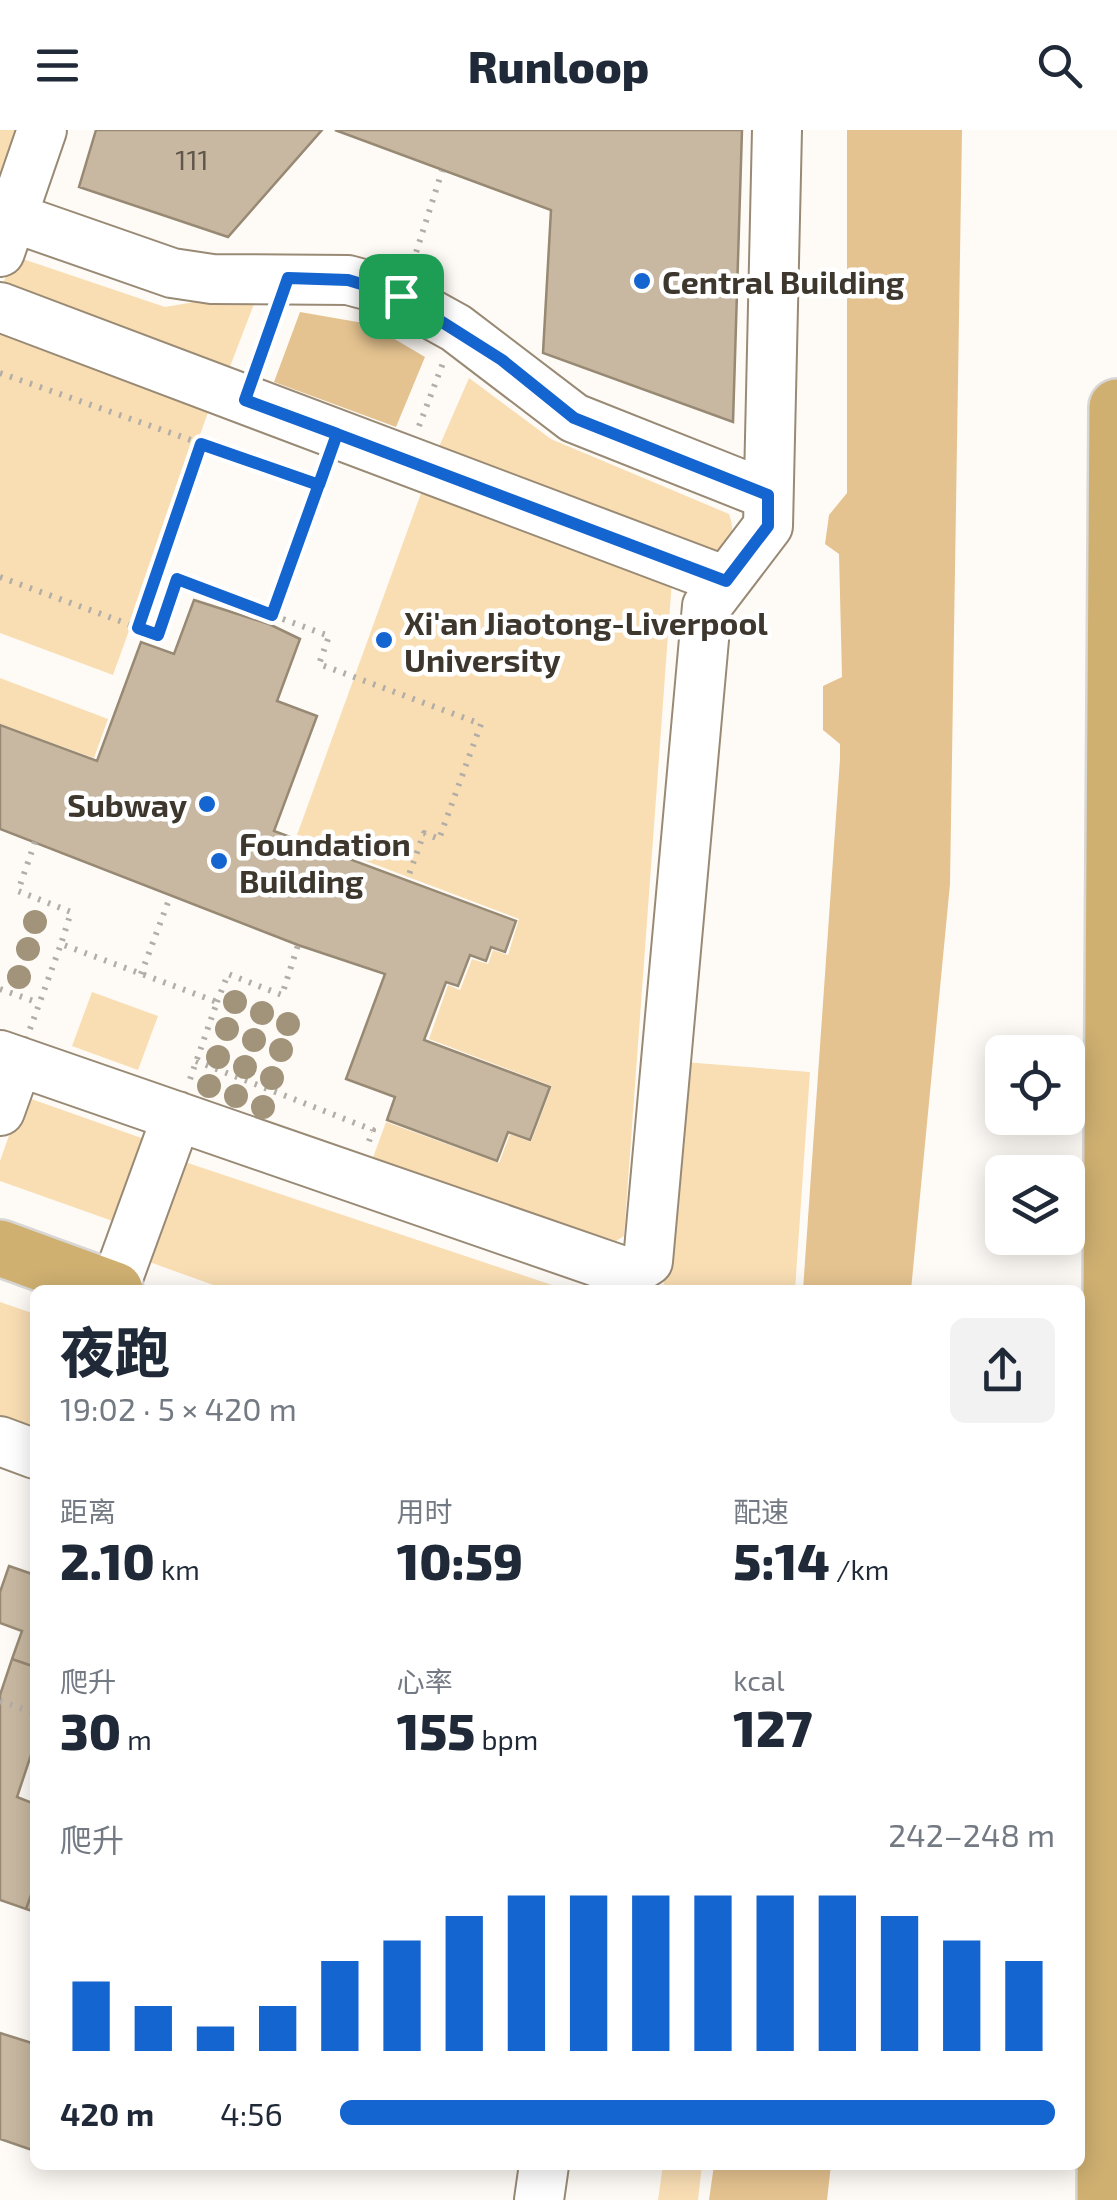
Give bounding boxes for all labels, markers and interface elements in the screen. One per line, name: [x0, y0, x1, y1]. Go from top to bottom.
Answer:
icon: menu: [30, 38, 85, 93]
text: Runloop: [468, 38, 649, 92]
icon: search: [1032, 38, 1087, 93]
house number: 111: [175, 142, 209, 176]
pin: [359, 254, 444, 339]
place label: Central Building: [662, 262, 905, 300]
icon: arrive: [374, 269, 429, 324]
marker: Central Building: [631, 270, 653, 292]
place label: Xi'an Jiaotong-Liverpool University: [404, 603, 768, 679]
marker: Xi'an Jiaotong-Liverpool University: [373, 629, 395, 651]
place label: Subway: [67, 785, 187, 824]
marker: Subway: [196, 793, 218, 815]
place label: Foundation Building: [239, 824, 411, 899]
marker: Foundation Building: [208, 850, 230, 872]
map controls: [985, 1035, 1085, 1255]
button: locate: [985, 1035, 1085, 1135]
button: layers: [985, 1155, 1085, 1255]
text: 夜跑: [60, 1318, 170, 1384]
button: share: [950, 1318, 1055, 1423]
text: 19:02 · 5 × 420 m: [60, 1389, 297, 1427]
text: 距离: [60, 1494, 116, 1528]
text: 用时: [397, 1494, 453, 1528]
text: 配速: [733, 1494, 789, 1528]
text: 2.10: [60, 1530, 155, 1590]
text: 10:59: [397, 1530, 523, 1590]
text: 5:14: [733, 1530, 830, 1590]
text: km: [155, 1552, 200, 1586]
text: /km: [830, 1552, 889, 1586]
text: kcal: [733, 1663, 785, 1697]
text: 爬升: [60, 1664, 116, 1698]
text: 心率: [397, 1664, 453, 1698]
text: 127: [733, 1697, 812, 1757]
text: 30: [60, 1700, 121, 1760]
text: 155: [397, 1700, 475, 1760]
text: m: [121, 1722, 152, 1756]
text: bpm: [475, 1722, 538, 1756]
text: 242–248 m: [888, 1815, 1055, 1853]
text: 爬升: [60, 1820, 124, 1858]
text: 420 m: [60, 2094, 154, 2132]
text: 4:56: [220, 2094, 283, 2132]

